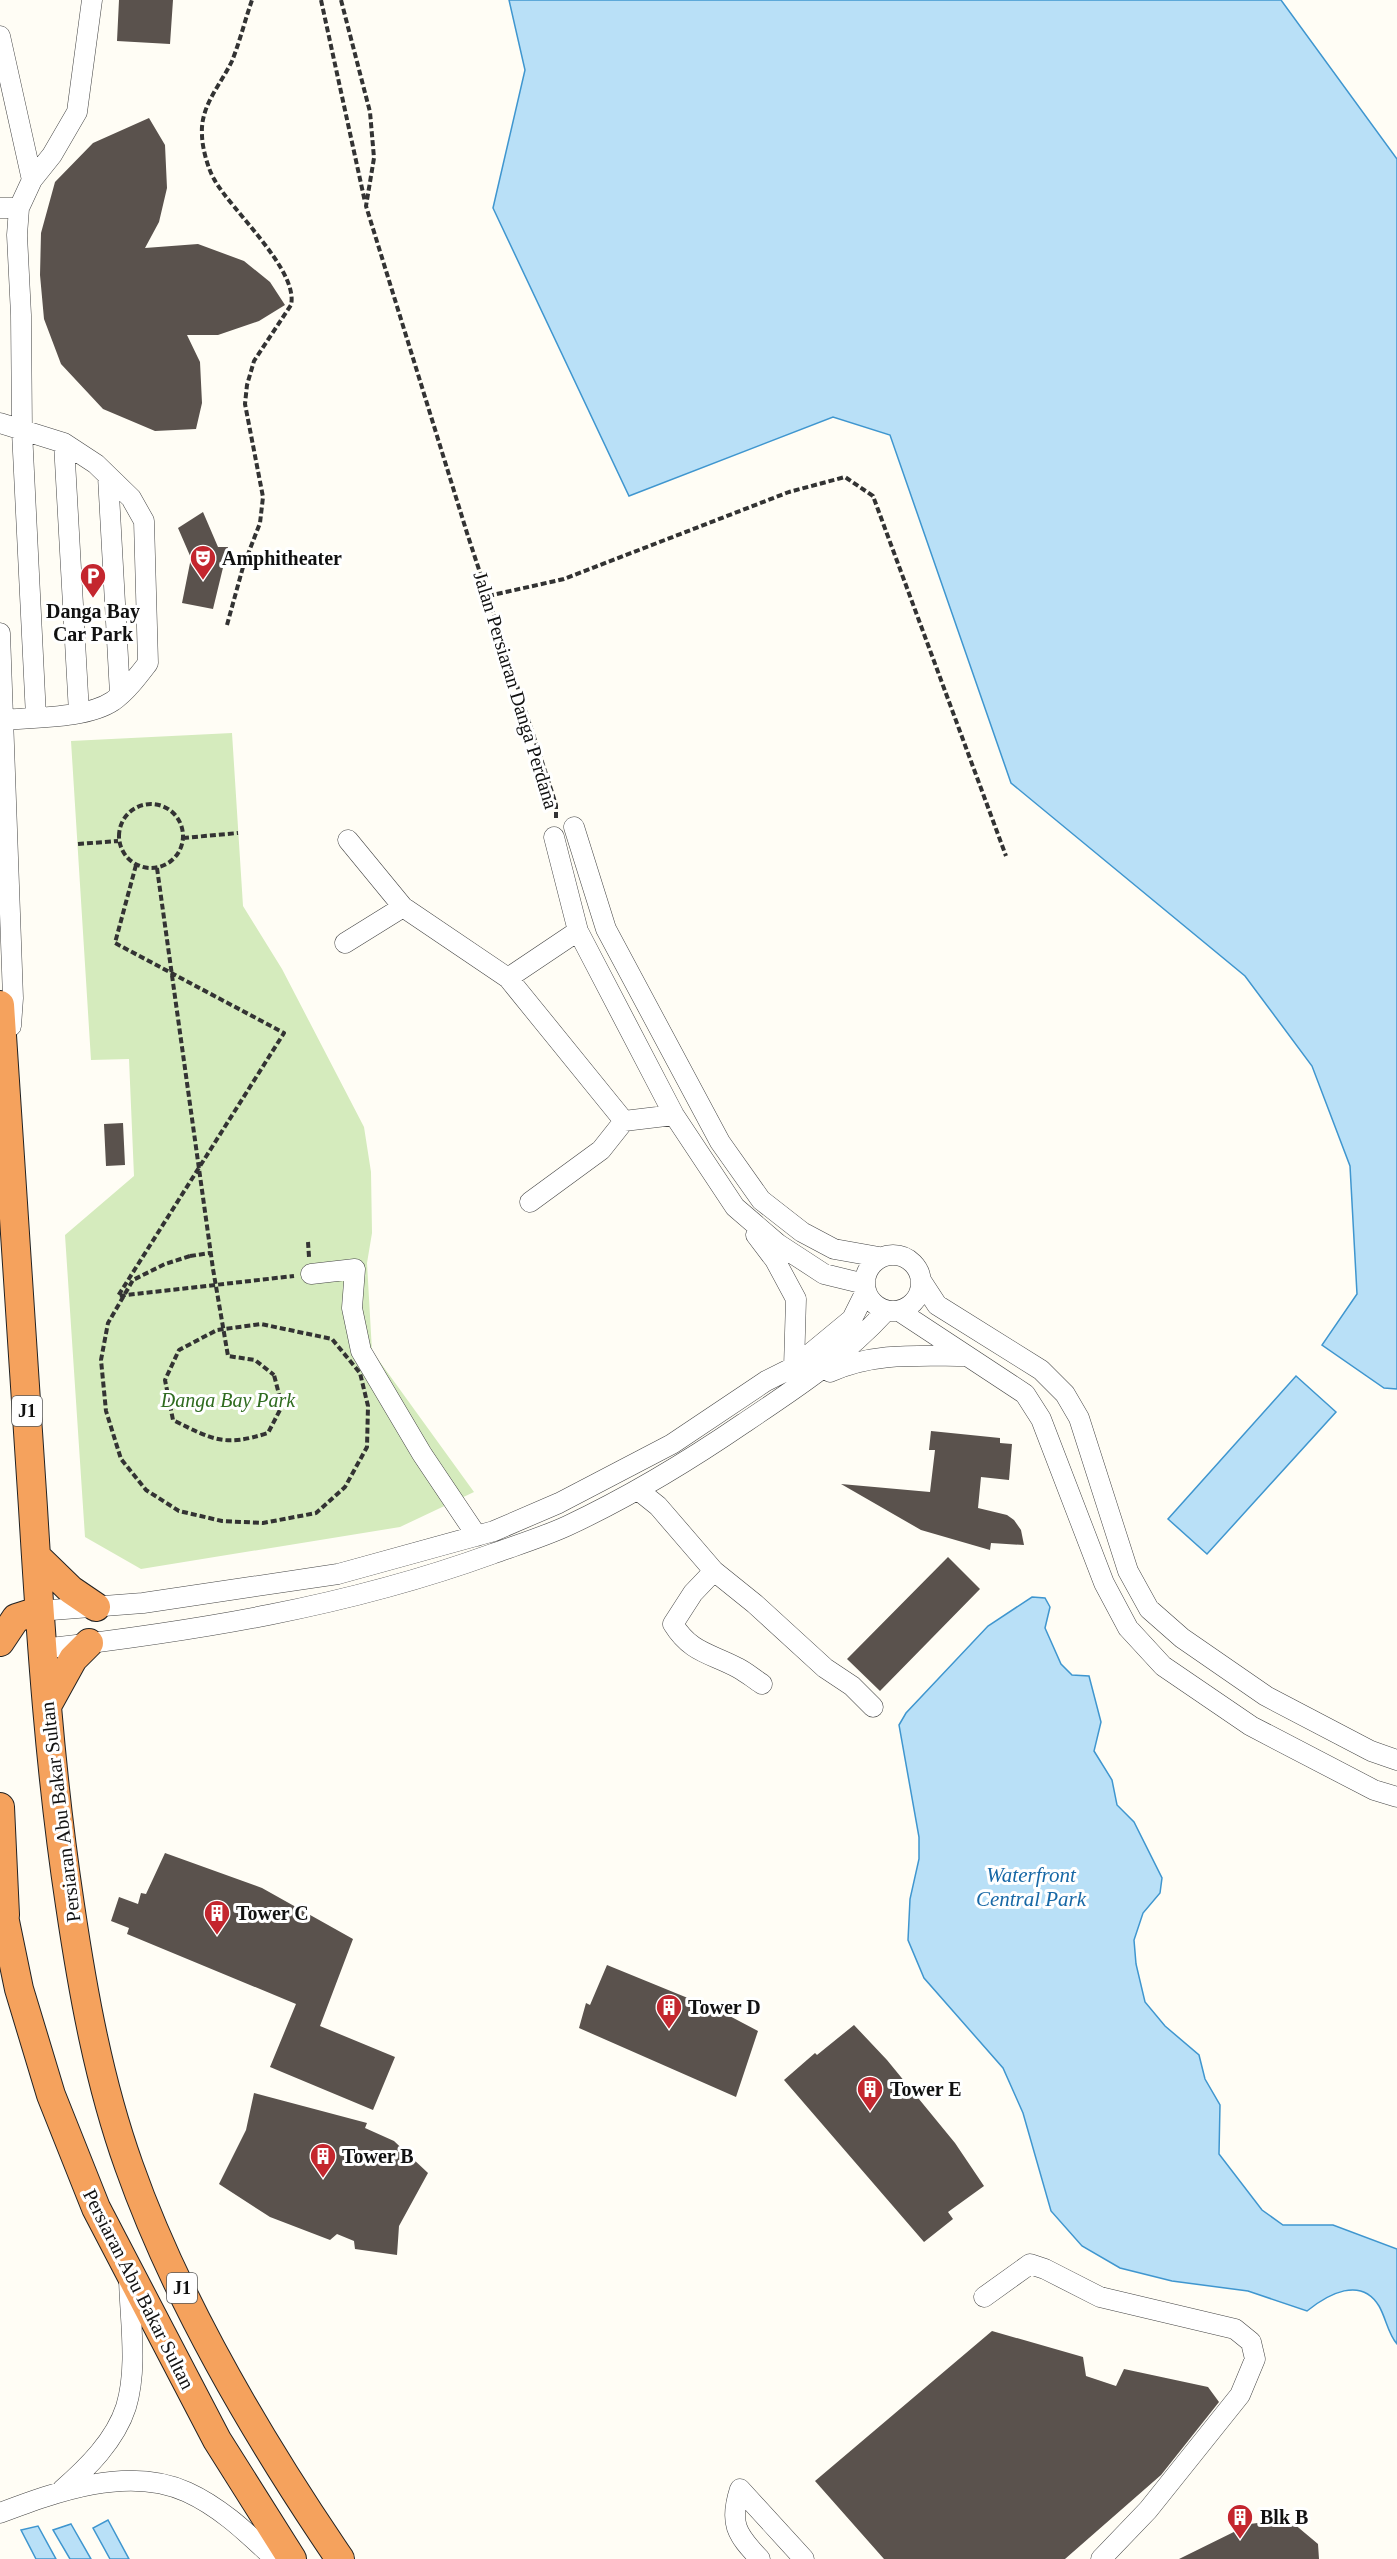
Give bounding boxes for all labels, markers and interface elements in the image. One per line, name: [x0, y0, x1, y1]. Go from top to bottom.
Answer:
theatre icon: Amphitheater: [188, 543, 218, 581]
place label: Amphitheater: [222, 547, 342, 570]
parking icon: Danga Bay Car Park: [78, 561, 108, 599]
street label: Jalan Persiaran Danga Perdana: [468, 569, 563, 812]
place label: Danga Bay Car Park: [46, 600, 140, 645]
park label: Danga Bay Park: [160, 1389, 296, 1412]
road number: J1: [12, 1396, 42, 1426]
street label: Persiaran Abu Bakar Sultan: [36, 1701, 84, 1923]
water label: Waterfront Central Park: [976, 1863, 1087, 1911]
building icon: Tower C: [202, 1898, 232, 1936]
place label: Tower C: [236, 1902, 309, 1924]
building icon: Tower D: [654, 1992, 684, 2030]
place label: Tower D: [688, 1996, 761, 2018]
building icon: Tower E: [855, 2074, 885, 2112]
place label: Tower E: [890, 2078, 962, 2100]
building icon: Tower B: [308, 2141, 338, 2179]
place label: Tower B: [342, 2145, 414, 2167]
street label: Persiaran Abu Bakar Sultan: [79, 2185, 199, 2393]
road number: J1: [167, 2273, 197, 2303]
building icon: Blk B: [1225, 2502, 1255, 2540]
place label: Blk B: [1260, 2506, 1308, 2528]

